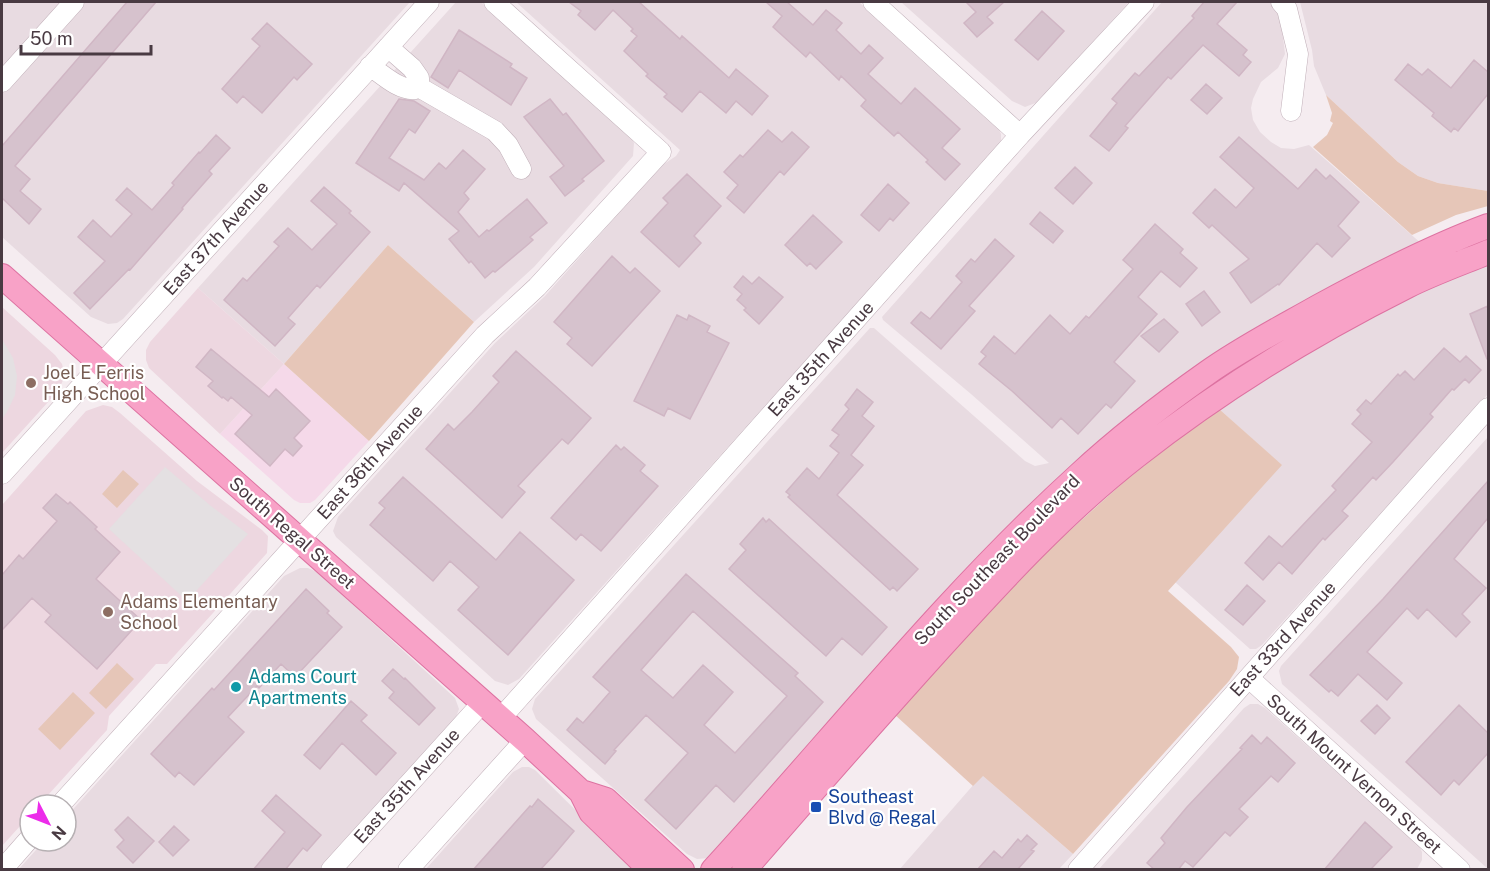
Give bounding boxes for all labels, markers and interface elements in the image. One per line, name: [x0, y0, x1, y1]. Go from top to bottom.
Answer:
scale bar: [21, 18, 152, 56]
text: 50 m: [30, 28, 73, 49]
street label: East 37th Avenue: [159, 176, 272, 299]
street label: East 35th Avenue: [763, 297, 878, 421]
place label: Joel E Ferris High School: [43, 362, 145, 404]
marker: Joel E Ferris High School: [24, 376, 38, 390]
street label: East 36th Avenue: [313, 400, 427, 523]
street label: South Southeast Boulevard: [910, 470, 1084, 649]
street label: South Regal Street: [225, 472, 359, 593]
street label: East 33rd Avenue: [1225, 577, 1340, 701]
place label: Adams Elementary School: [120, 591, 278, 633]
marker: Adams Elementary School: [101, 605, 115, 619]
place label: Adams Court Apartments: [248, 666, 357, 708]
marker: Adams Court Apartments: [229, 680, 243, 694]
street label: South Mount Vernon Street: [1262, 689, 1446, 858]
street label: East 35th Avenue: [349, 724, 464, 848]
place label: Southeast Blvd @ Regal: [828, 786, 937, 828]
north arrow: [18, 793, 78, 853]
marker: Southeast Blvd @ Regal: [809, 800, 823, 814]
text: N: [48, 822, 70, 844]

